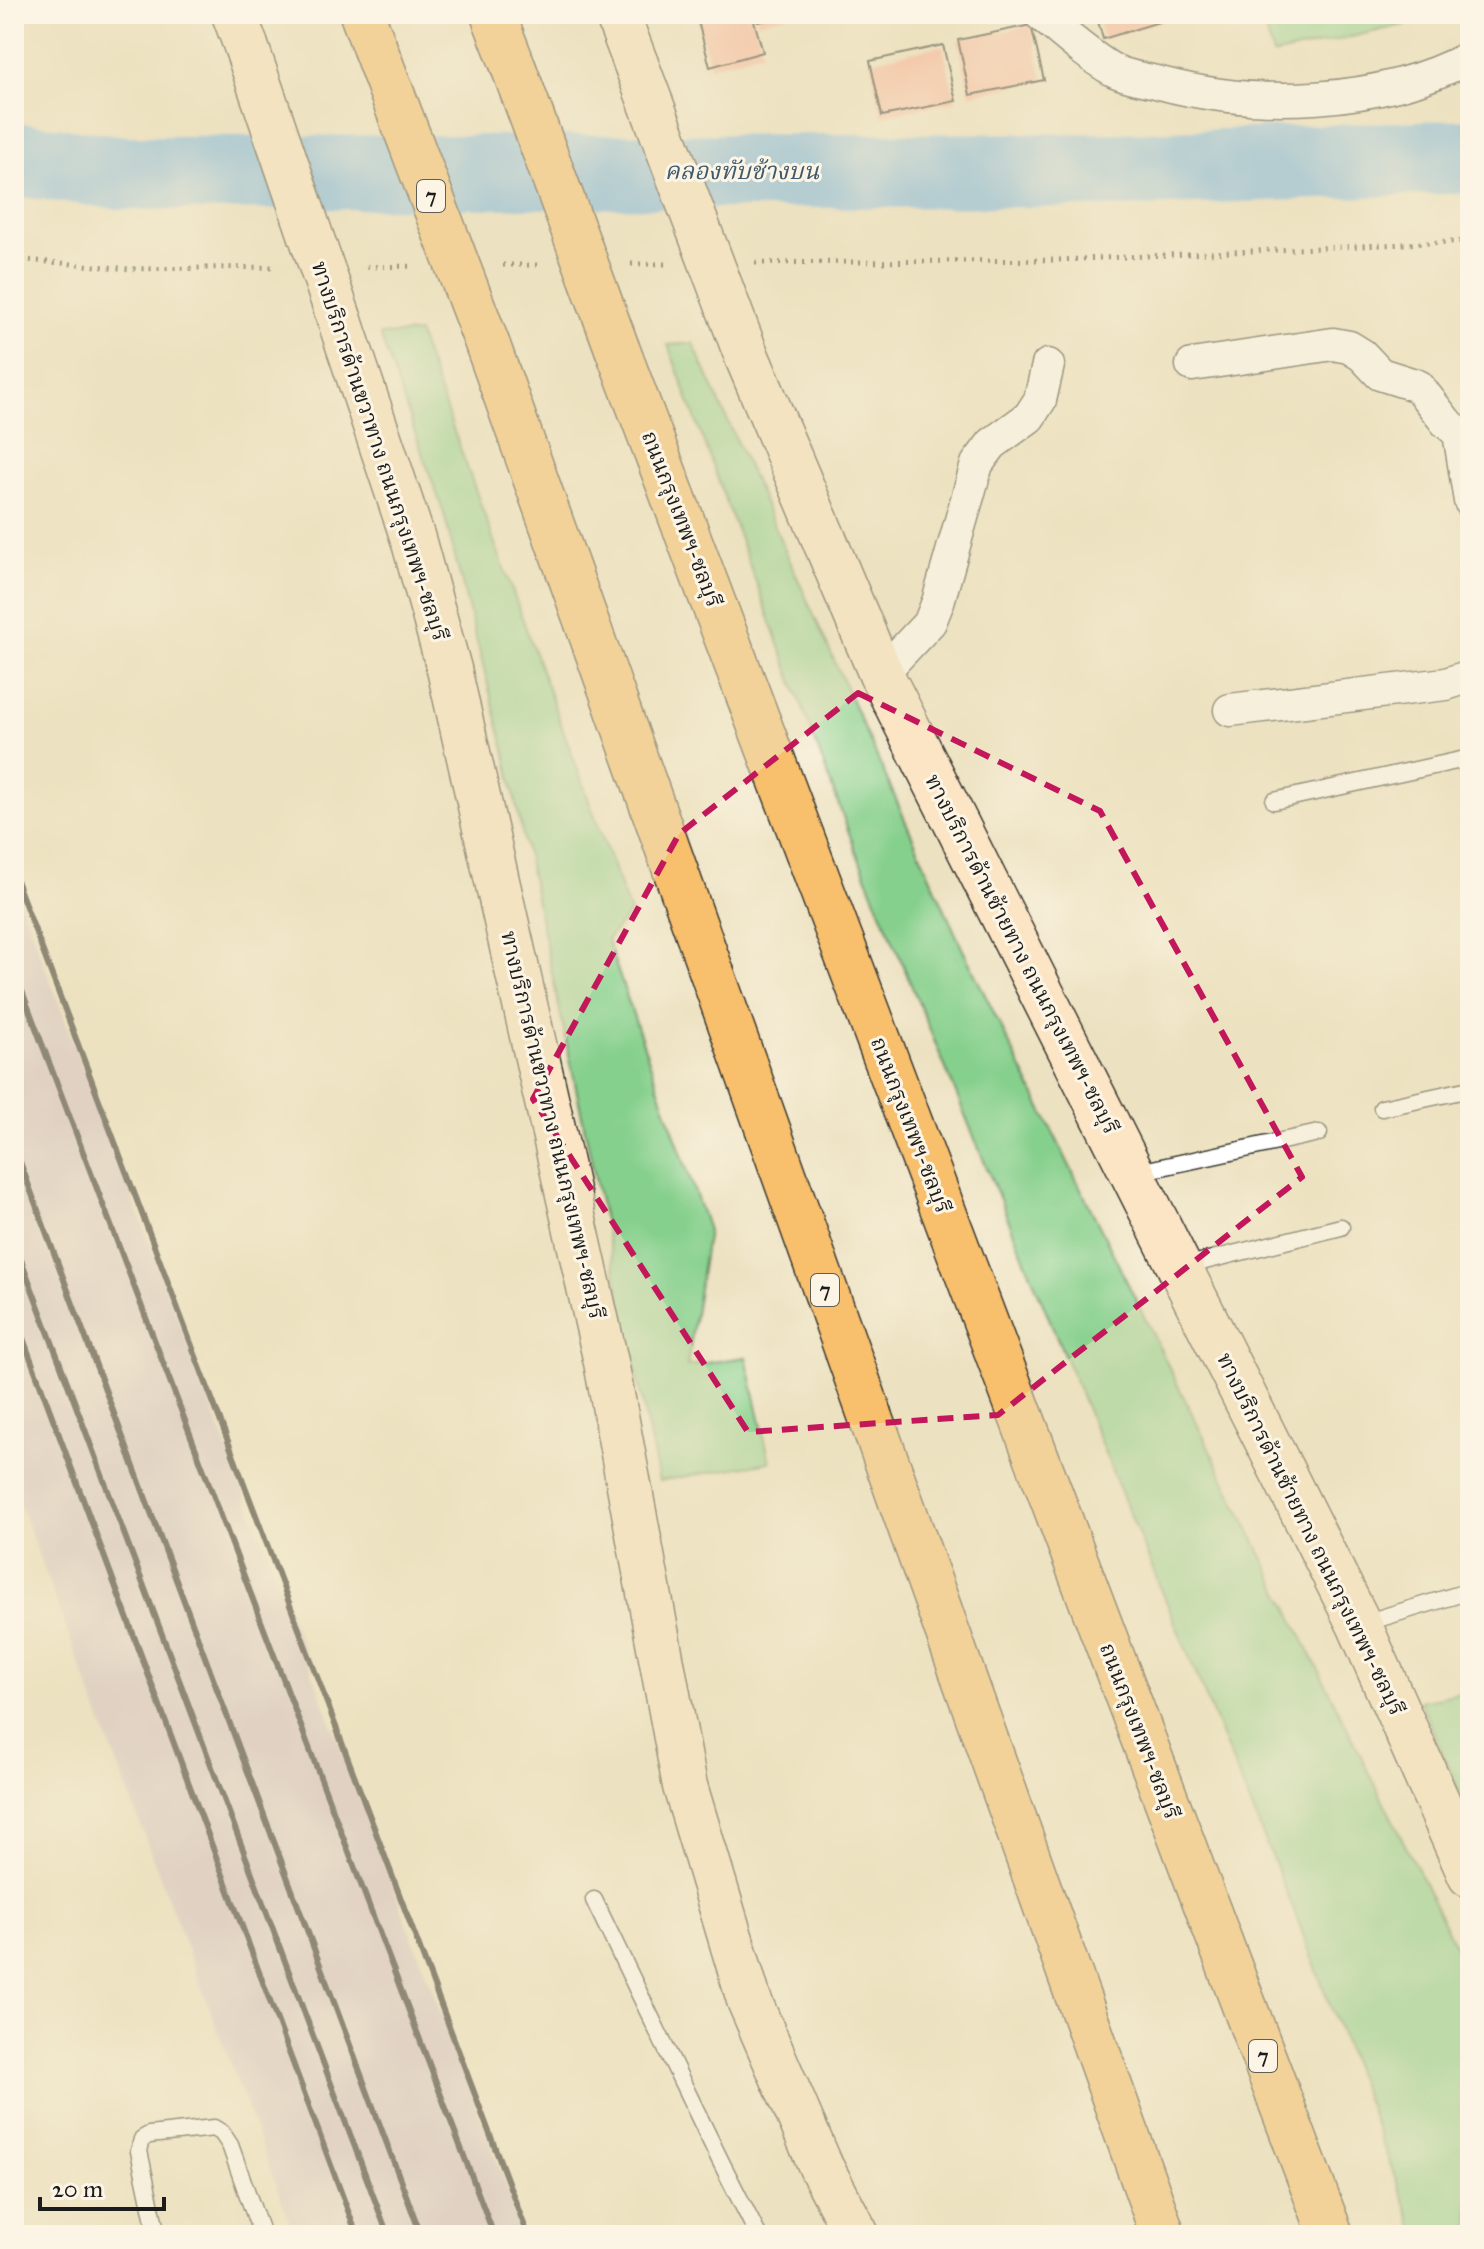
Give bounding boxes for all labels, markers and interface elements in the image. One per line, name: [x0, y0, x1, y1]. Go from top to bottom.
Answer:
water label: คลองทับช้างบน: [665, 156, 820, 186]
road number: 7: [417, 180, 445, 212]
street label: ทางบริการด้านขวาทาง ถนนกรุงเทพฯ-ชลบุรี: [305, 258, 454, 645]
street label: ถนนกรุงเทพฯ-ชลบุรี: [635, 427, 728, 611]
street label: ทางบริการด้านซ้ายทาง ถนนกรุงเทพฯ-ชลบุรี: [918, 770, 1125, 1139]
street label: ทางบริการด้านขวาทาง ถนนกรุงเทพฯ-ชลบุรี: [494, 928, 611, 1322]
street label: ถนนกรุงเทพฯ-ชลบุรี: [864, 1033, 957, 1217]
road number: 7: [811, 1274, 839, 1306]
street label: ทางบริการด้านซ้ายทาง ถนนกรุงเทพฯ-ชลบุรี: [1210, 1348, 1411, 1720]
street label: ถนนกรุงเทพฯ-ชลบุรี: [1093, 1639, 1186, 1823]
road number: 7: [1249, 2040, 1277, 2072]
scale bar: [40, 2161, 164, 2211]
text: 20 m: [52, 2174, 103, 2204]

